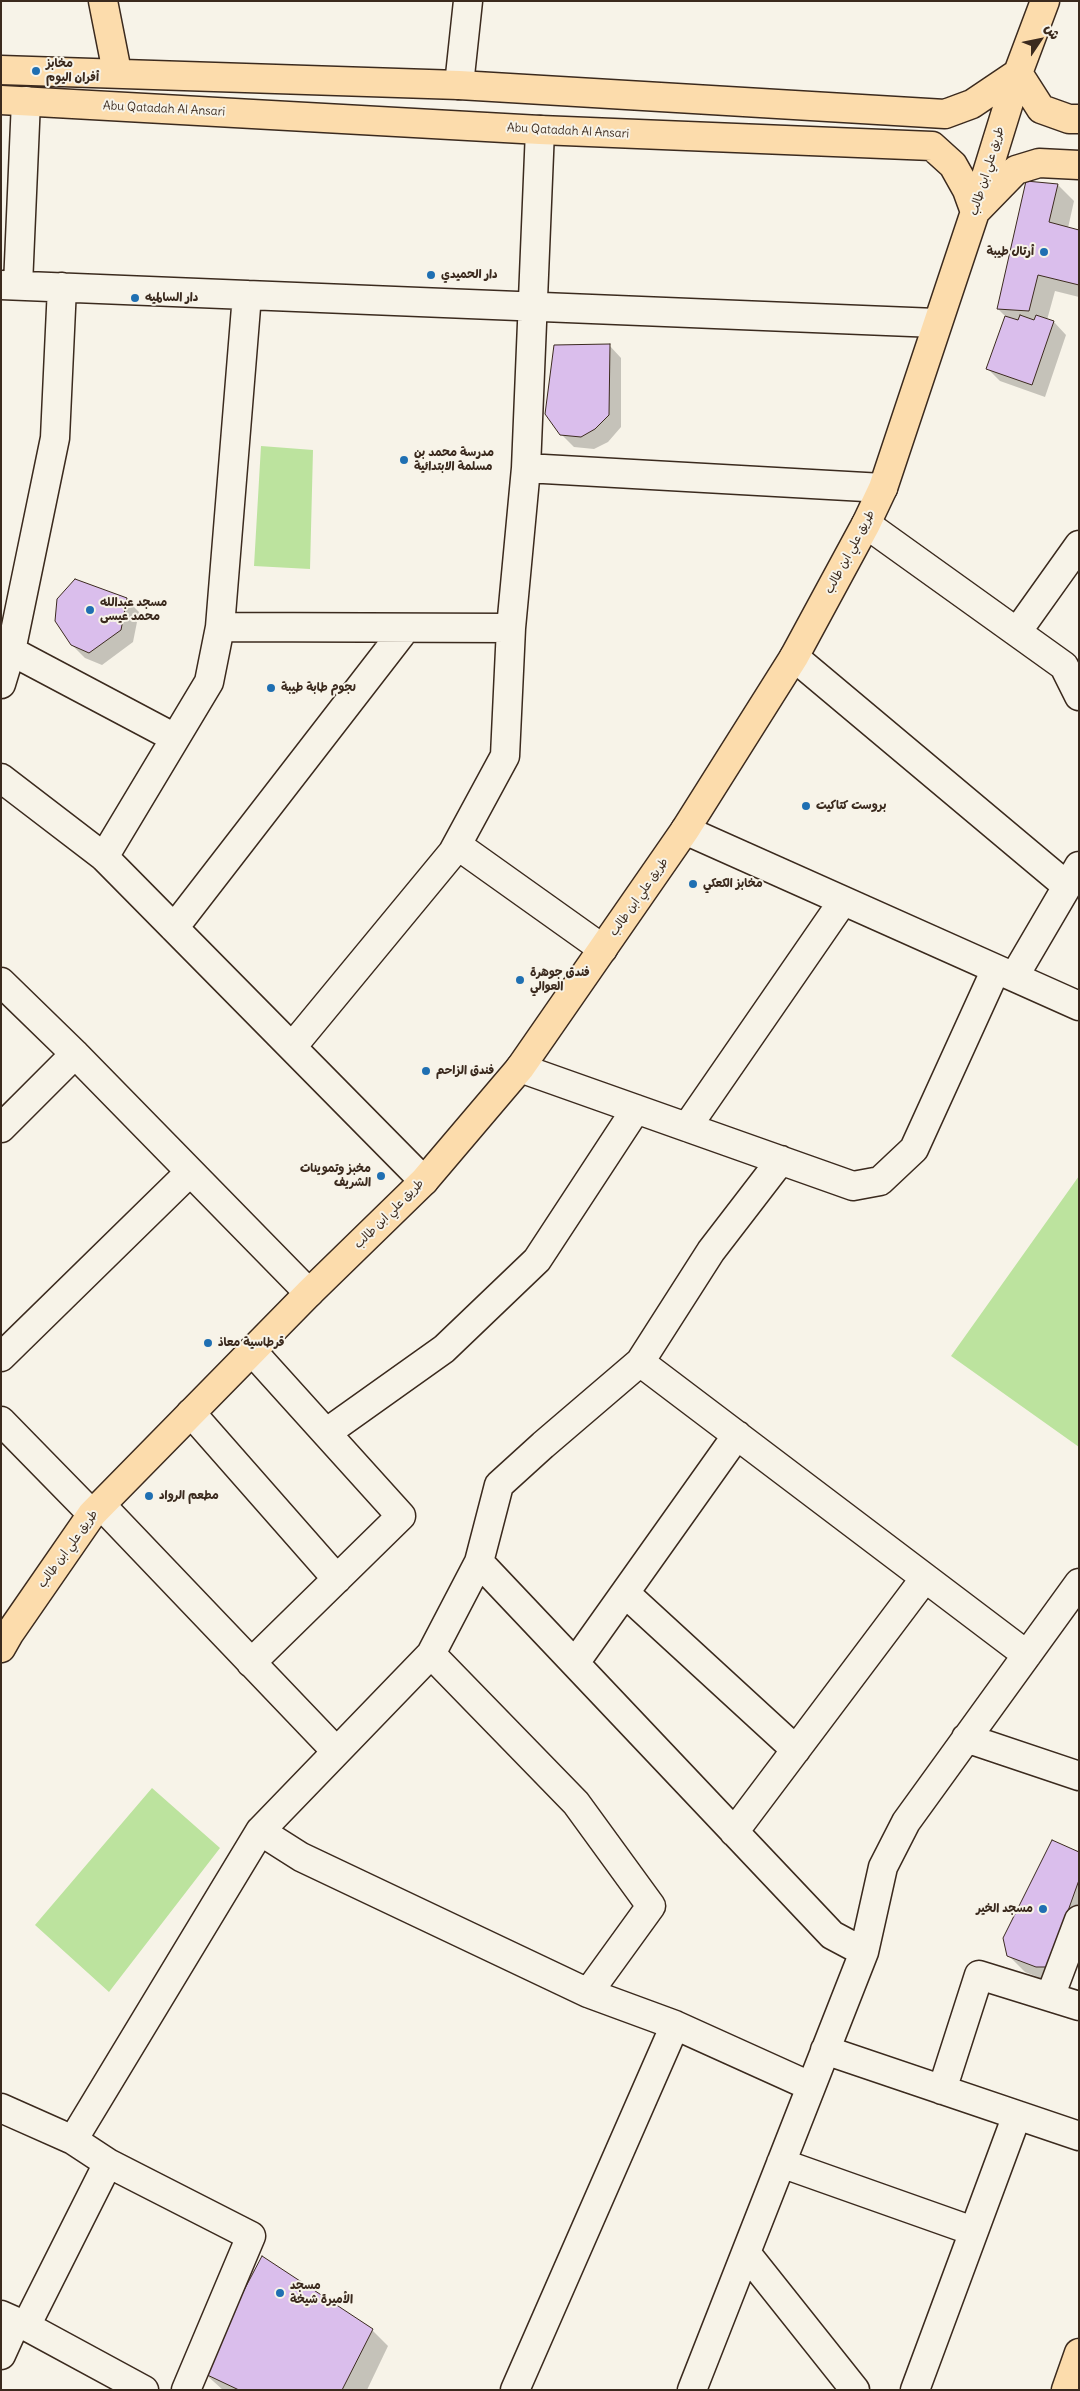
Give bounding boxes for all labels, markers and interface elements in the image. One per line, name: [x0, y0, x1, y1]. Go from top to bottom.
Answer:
north arrow: [1015, 15, 1065, 65]
text: ش: [1041, 20, 1064, 43]
place label: مخابز أفران اليوم: [46, 57, 99, 85]
marker: مخابز أفران اليوم: [30, 65, 42, 77]
street label: Abu Qatadah Al Ansari: [102, 99, 226, 119]
street label: Abu Qatadah Al Ansari: [506, 121, 630, 141]
street label: طريق علي ابن طالب: [967, 125, 1007, 217]
place label: أرتال طيبة: [986, 245, 1034, 259]
marker: أرتال طيبة: [1038, 246, 1050, 258]
place label: دار الحميدي: [441, 268, 498, 282]
marker: دار الحميدي: [425, 269, 437, 281]
place label: دار السالميه: [145, 291, 198, 305]
marker: دار السالميه: [129, 292, 141, 304]
place label: مدرسة محمد بن مسلمة الابتدائية: [414, 446, 494, 474]
marker: مدرسة محمد بن مسلمة الابتدائية: [398, 454, 410, 466]
street label: طريق علي ابن طالب: [822, 508, 878, 596]
place label: مسجد عبدالله محمد عيسى: [100, 596, 167, 624]
marker: مسجد عبدالله محمد عيسى: [84, 604, 96, 616]
place label: نجوم طابة طيبة: [281, 681, 356, 695]
marker: نجوم طابة طيبة: [265, 682, 277, 694]
place label: بروست كتاكيت: [816, 799, 886, 813]
marker: بروست كتاكيت: [800, 800, 812, 812]
street label: طريق علي ابن طالب: [607, 855, 671, 939]
place label: مخابز الكعكي: [703, 877, 763, 891]
marker: مخابز الكعكي: [687, 878, 699, 890]
place label: فندق جوهرة العوالي: [530, 966, 590, 994]
marker: فندق جوهرة العوالي: [514, 974, 526, 986]
place label: فندق الزاحم: [436, 1064, 494, 1078]
marker: فندق الزاحم: [420, 1065, 432, 1077]
place label: مخبز وتموينات الشريف: [300, 1162, 371, 1190]
marker: مخبز وتموينات الشريف: [375, 1170, 387, 1182]
street label: طريق علي ابن طالب: [351, 1176, 427, 1252]
place label: قرطاسية معاذ: [218, 1336, 285, 1350]
marker: قرطاسية معاذ: [202, 1337, 214, 1349]
place label: مطعم الرواد: [159, 1489, 219, 1503]
marker: مطعم الرواد: [143, 1490, 155, 1502]
street label: طريق علي ابن طالب: [35, 1507, 101, 1591]
place label: مسجد الخير: [976, 1902, 1033, 1916]
marker: مسجد الخير: [1037, 1903, 1049, 1915]
place label: مسجد الأميرة شيخة: [290, 2279, 353, 2307]
marker: مسجد الأميرة شيخة: [274, 2287, 286, 2299]

